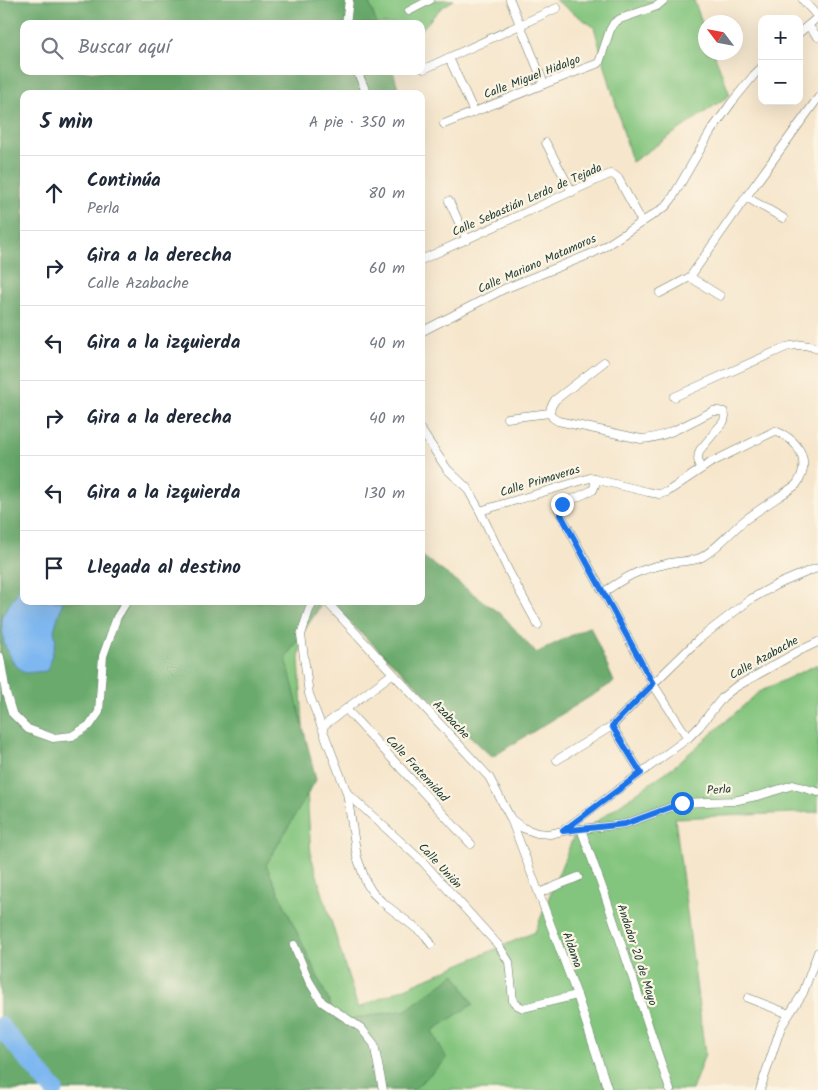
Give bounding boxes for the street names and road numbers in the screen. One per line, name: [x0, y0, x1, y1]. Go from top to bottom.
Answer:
street label: Calle Miguel Hidalgo: [481, 50, 583, 104]
street label: Calle Sebastián Lerdo de Tejada: [449, 158, 605, 242]
street label: Calle Mariano Matamoros: [475, 229, 599, 299]
street label: Calle Primaveras: [498, 460, 582, 502]
street label: Calle Azabache: [726, 631, 802, 685]
street label: Azabache: [428, 696, 474, 744]
street label: Calle Fraternidad: [381, 731, 454, 808]
street label: Perla: [706, 780, 732, 800]
street label: Calle Unión: [414, 839, 466, 893]
street label: Andador 20 de Mayo: [612, 902, 662, 1008]
street label: Aldama: [557, 929, 587, 971]

